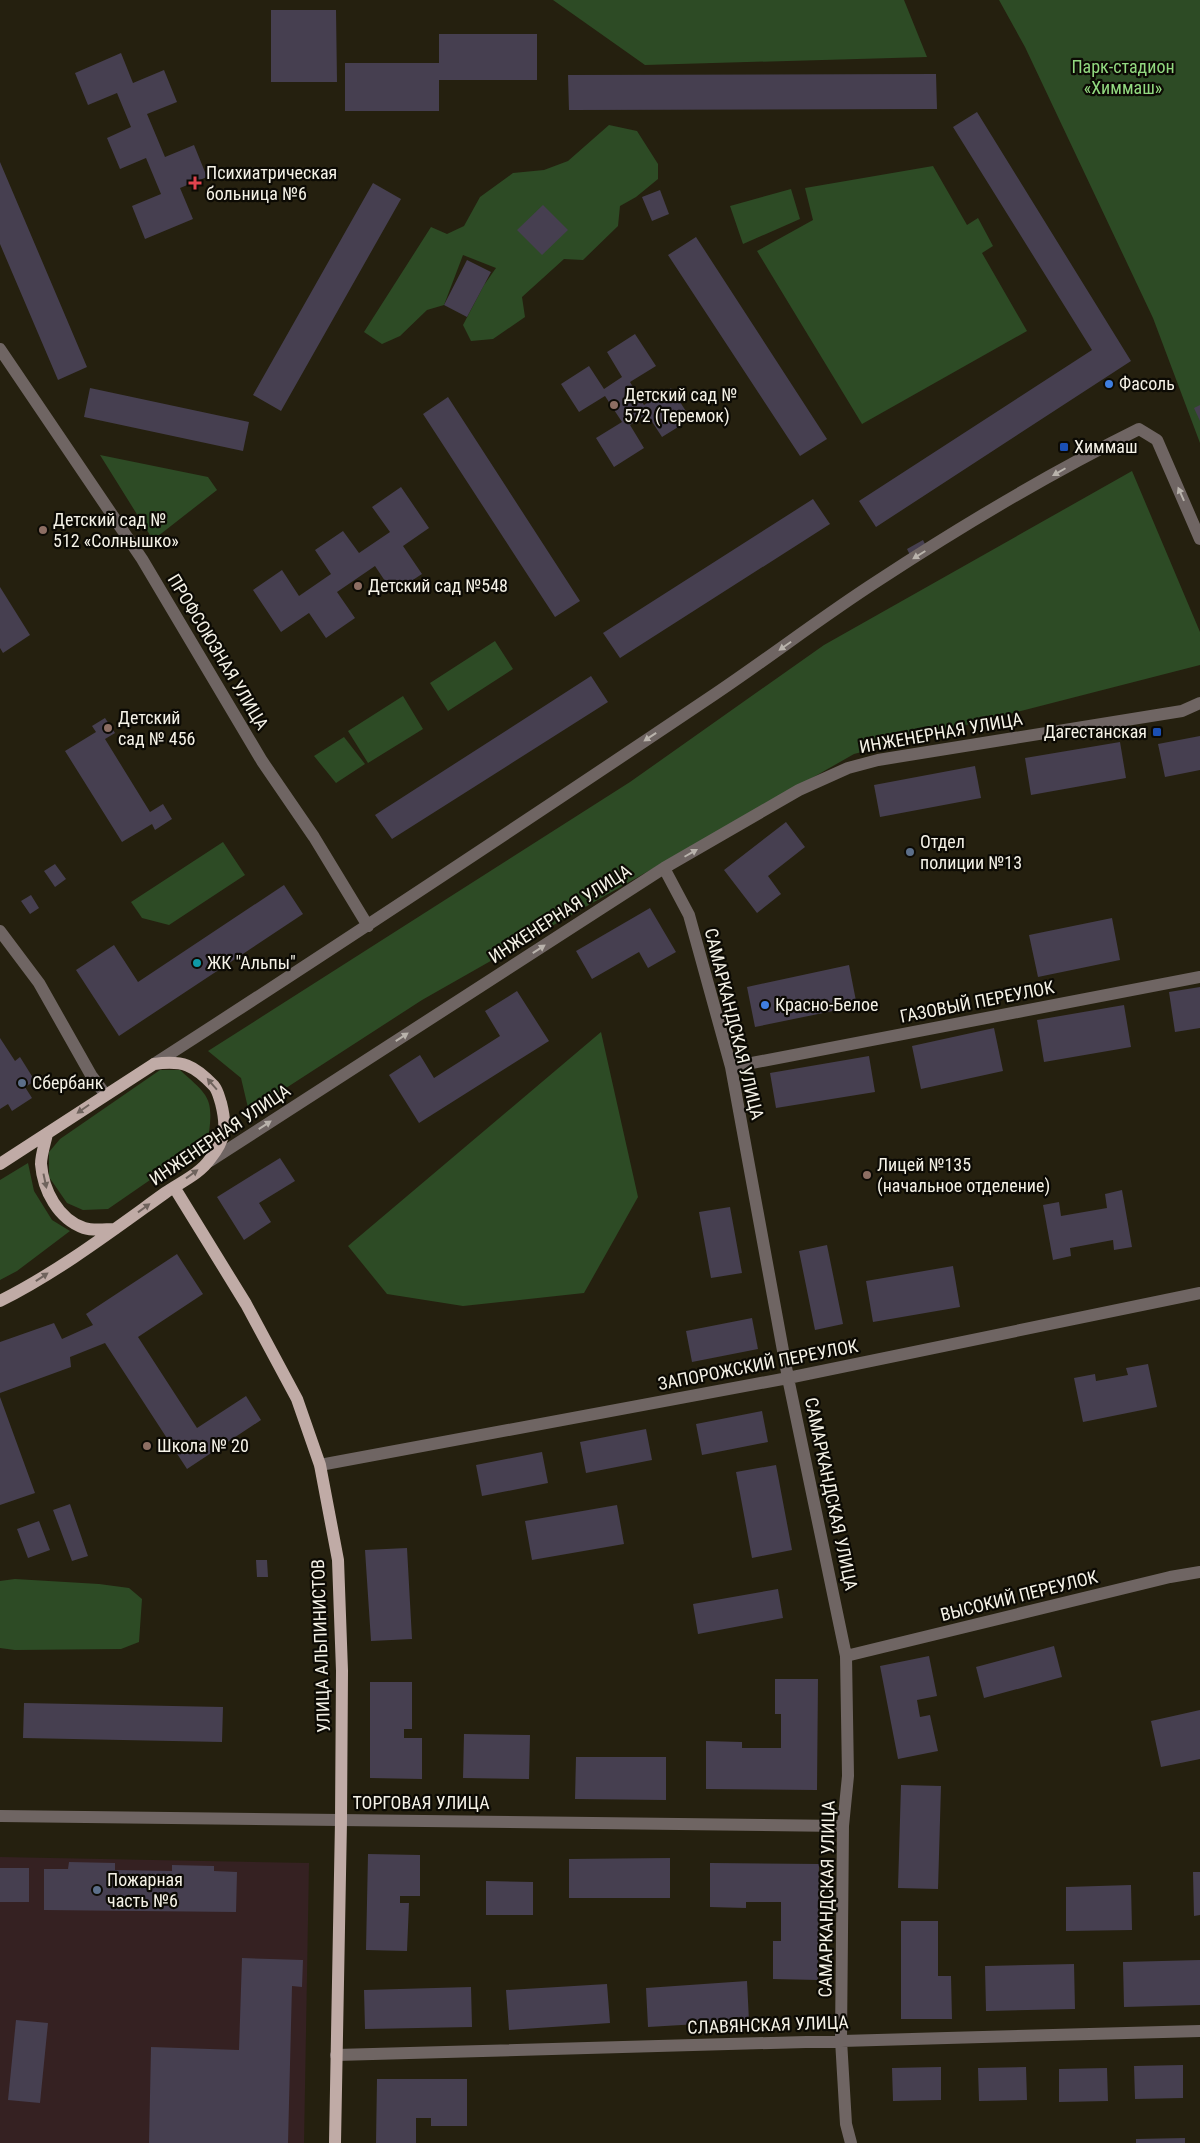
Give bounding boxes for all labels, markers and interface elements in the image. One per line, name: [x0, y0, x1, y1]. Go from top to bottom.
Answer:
park label: Парк-стадион «Химмаш»: [1071, 56, 1175, 98]
place label: Психиатрическая больница №6: [206, 162, 337, 204]
marker: Психиатрическая больница №6: [188, 176, 202, 190]
place label: Фасоль: [1119, 373, 1175, 394]
marker: Фасоль: [1103, 378, 1115, 390]
place label: Детский сад № 572 (Теремок): [624, 384, 737, 427]
marker: Детский сад № 572 (Теремок): [608, 399, 620, 411]
place label: Химмаш: [1074, 436, 1138, 457]
marker: Химмаш: [1058, 441, 1070, 453]
one-way arrow: [1051, 468, 1066, 476]
one-way arrow: [1177, 487, 1185, 501]
place label: Детский сад № 512 «Солнышко»: [53, 509, 179, 551]
marker: Детский сад № 512 «Солнышко»: [37, 524, 49, 536]
one-way arrow: [912, 550, 926, 560]
street label: ПРОФСОЮЗНАЯ УЛИЦА: [164, 570, 274, 734]
place label: Детский сад №548: [368, 575, 508, 596]
marker: Детский сад №548: [352, 580, 364, 592]
one-way arrow: [778, 641, 791, 651]
place label: Детский сад № 456: [118, 707, 195, 749]
street label: ИНЖЕНЕРНАЯ УЛИЦА: [858, 708, 1025, 757]
place label: Дагестанская: [1044, 721, 1147, 742]
marker: Детский сад № 456: [102, 722, 114, 734]
marker: Дагестанская: [1151, 726, 1163, 738]
one-way arrow: [643, 732, 657, 742]
place label: Отдел полиции №13: [920, 831, 1022, 873]
marker: Отдел полиции №13: [904, 846, 916, 858]
one-way arrow: [684, 848, 697, 857]
street label: ИНЖЕНЕРНАЯ УЛИЦА: [485, 859, 635, 967]
street label: САМАРКАНДСКАЯ УЛИЦА: [700, 926, 769, 1122]
one-way arrow: [532, 944, 545, 954]
place label: ЖК "Альпы": [207, 952, 296, 973]
marker: ЖК "Альпы": [191, 957, 203, 969]
street label: ГАЗОВЫЙ ПЕРЕУЛОК: [898, 976, 1056, 1027]
place label: Красно-Белое: [775, 994, 878, 1015]
marker: Красно-Белое: [759, 999, 771, 1011]
one-way arrow: [395, 1032, 409, 1042]
place label: Сбербанк: [32, 1072, 104, 1093]
marker: Сбербанк: [16, 1077, 28, 1089]
one-way arrow: [206, 1078, 217, 1091]
street label: ИНЖЕНЕРНАЯ УЛИЦА: [145, 1079, 295, 1190]
one-way arrow: [76, 1104, 90, 1114]
one-way arrow: [259, 1120, 272, 1130]
place label: Лицей №135 (начальное отделение): [877, 1154, 1050, 1197]
one-way arrow: [185, 1169, 199, 1179]
marker: Лицей №135 (начальное отделение): [861, 1169, 873, 1181]
one-way arrow: [41, 1174, 49, 1189]
one-way arrow: [137, 1203, 151, 1213]
one-way arrow: [36, 1272, 49, 1282]
street label: ЗАПОРОЖСКИЙ ПЕРЕУЛОК: [656, 1335, 860, 1394]
street label: САМАРКАНДСКАЯ УЛИЦА: [801, 1395, 862, 1593]
place label: Школа № 20: [157, 1435, 249, 1456]
marker: Школа № 20: [141, 1440, 153, 1452]
street label: УЛИЦА АЛЬПИНИСТОВ: [307, 1559, 334, 1733]
street label: ВЫСОКИЙ ПЕРЕУЛОК: [938, 1566, 1100, 1625]
street label: ТОРГОВАЯ УЛИЦА: [352, 1792, 490, 1813]
street label: САМАРКАНДСКАЯ УЛИЦА: [814, 1800, 839, 1998]
place label: Пожарная часть №6: [107, 1869, 183, 1911]
marker: Пожарная часть №6: [91, 1884, 103, 1896]
street label: СЛАВЯНСКАЯ УЛИЦА: [687, 2011, 850, 2038]

